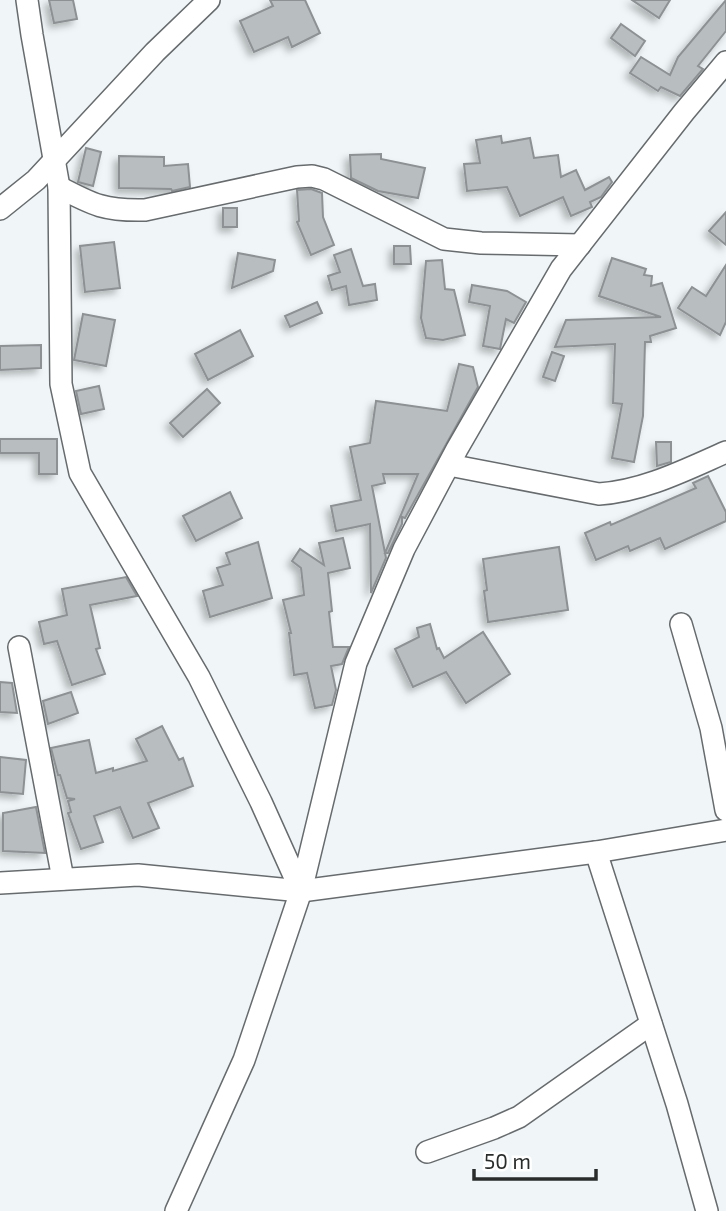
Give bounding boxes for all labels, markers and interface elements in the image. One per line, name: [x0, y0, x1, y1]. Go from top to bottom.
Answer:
scale bar: [474, 1138, 596, 1182]
text: 50 m: [484, 1148, 531, 1173]

